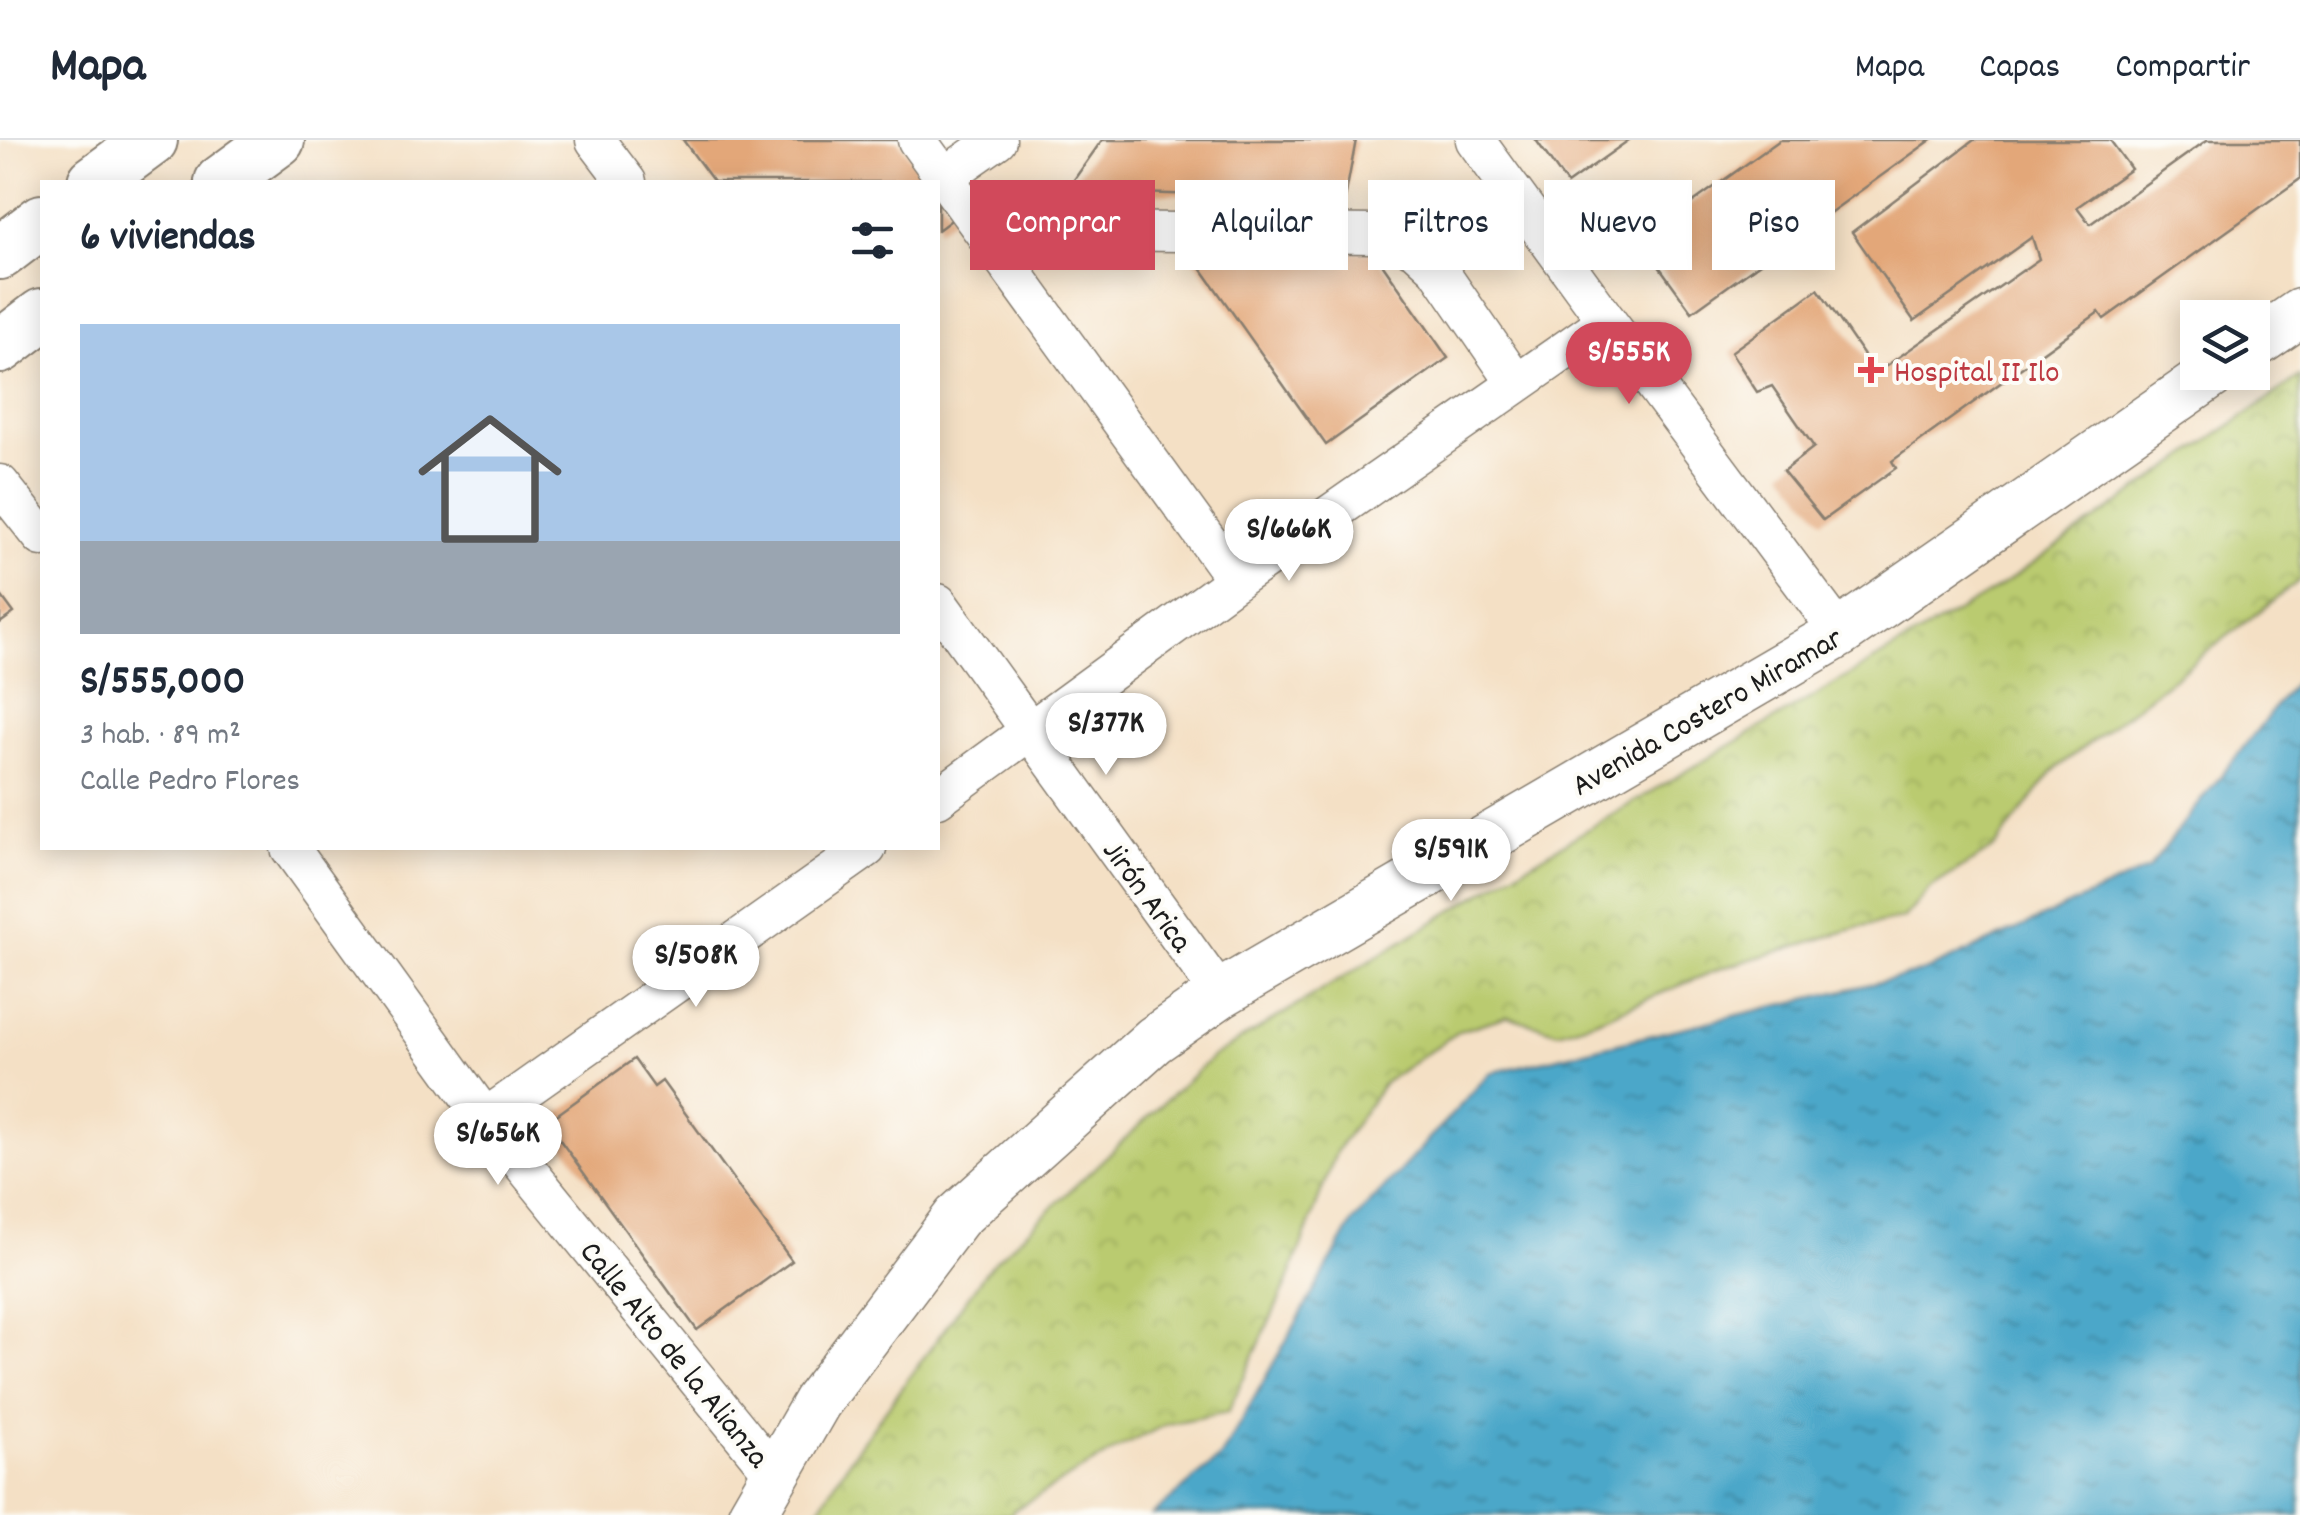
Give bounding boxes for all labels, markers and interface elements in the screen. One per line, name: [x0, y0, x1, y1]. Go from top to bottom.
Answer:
text: Mapa: [50, 35, 145, 104]
text: Mapa: [1855, 44, 1924, 94]
text: Capas: [1979, 44, 2060, 94]
text: Compartir: [2115, 44, 2250, 94]
chip: Comprar: [970, 180, 1155, 270]
chip: Alquilar: [1175, 180, 1348, 270]
chip: Filtros: [1368, 180, 1524, 270]
chip: Nuevo: [1544, 180, 1692, 270]
chip: Piso: [1712, 180, 1835, 270]
text: 6 viviendas: [80, 210, 256, 270]
icon: filters: [845, 213, 900, 268]
map controls: [2180, 300, 2270, 390]
button: layers: [2180, 300, 2270, 390]
pin: S/555K: [1548, 322, 1710, 407]
text: S/555K: [1588, 331, 1670, 377]
place label: Hospital II Ilo: [1894, 352, 2059, 398]
marker: Hospital II Ilo: [1858, 357, 1884, 383]
icon: home: [400, 389, 580, 569]
pin: S/666K: [1208, 499, 1370, 584]
text: S/666K: [1246, 508, 1332, 554]
street label: Avenida Costero Miramar: [1564, 618, 1853, 811]
text: S/555,000: [80, 654, 245, 714]
pin: S/377K: [1025, 693, 1187, 778]
text: S/377K: [1068, 702, 1144, 748]
text: 3 hab. · 89 m²: [80, 714, 241, 760]
text: Calle Pedro Flores: [80, 760, 300, 806]
pin: S/591K: [1370, 819, 1532, 904]
text: S/591K: [1414, 828, 1488, 874]
street label: Jirón Arica: [1088, 832, 1202, 964]
pin: S/508K: [615, 925, 777, 1010]
text: S/508K: [654, 934, 738, 980]
pin: S/656K: [417, 1103, 579, 1188]
text: S/656K: [456, 1112, 540, 1158]
street label: Calle Alto de la Alianza: [566, 1233, 779, 1480]

